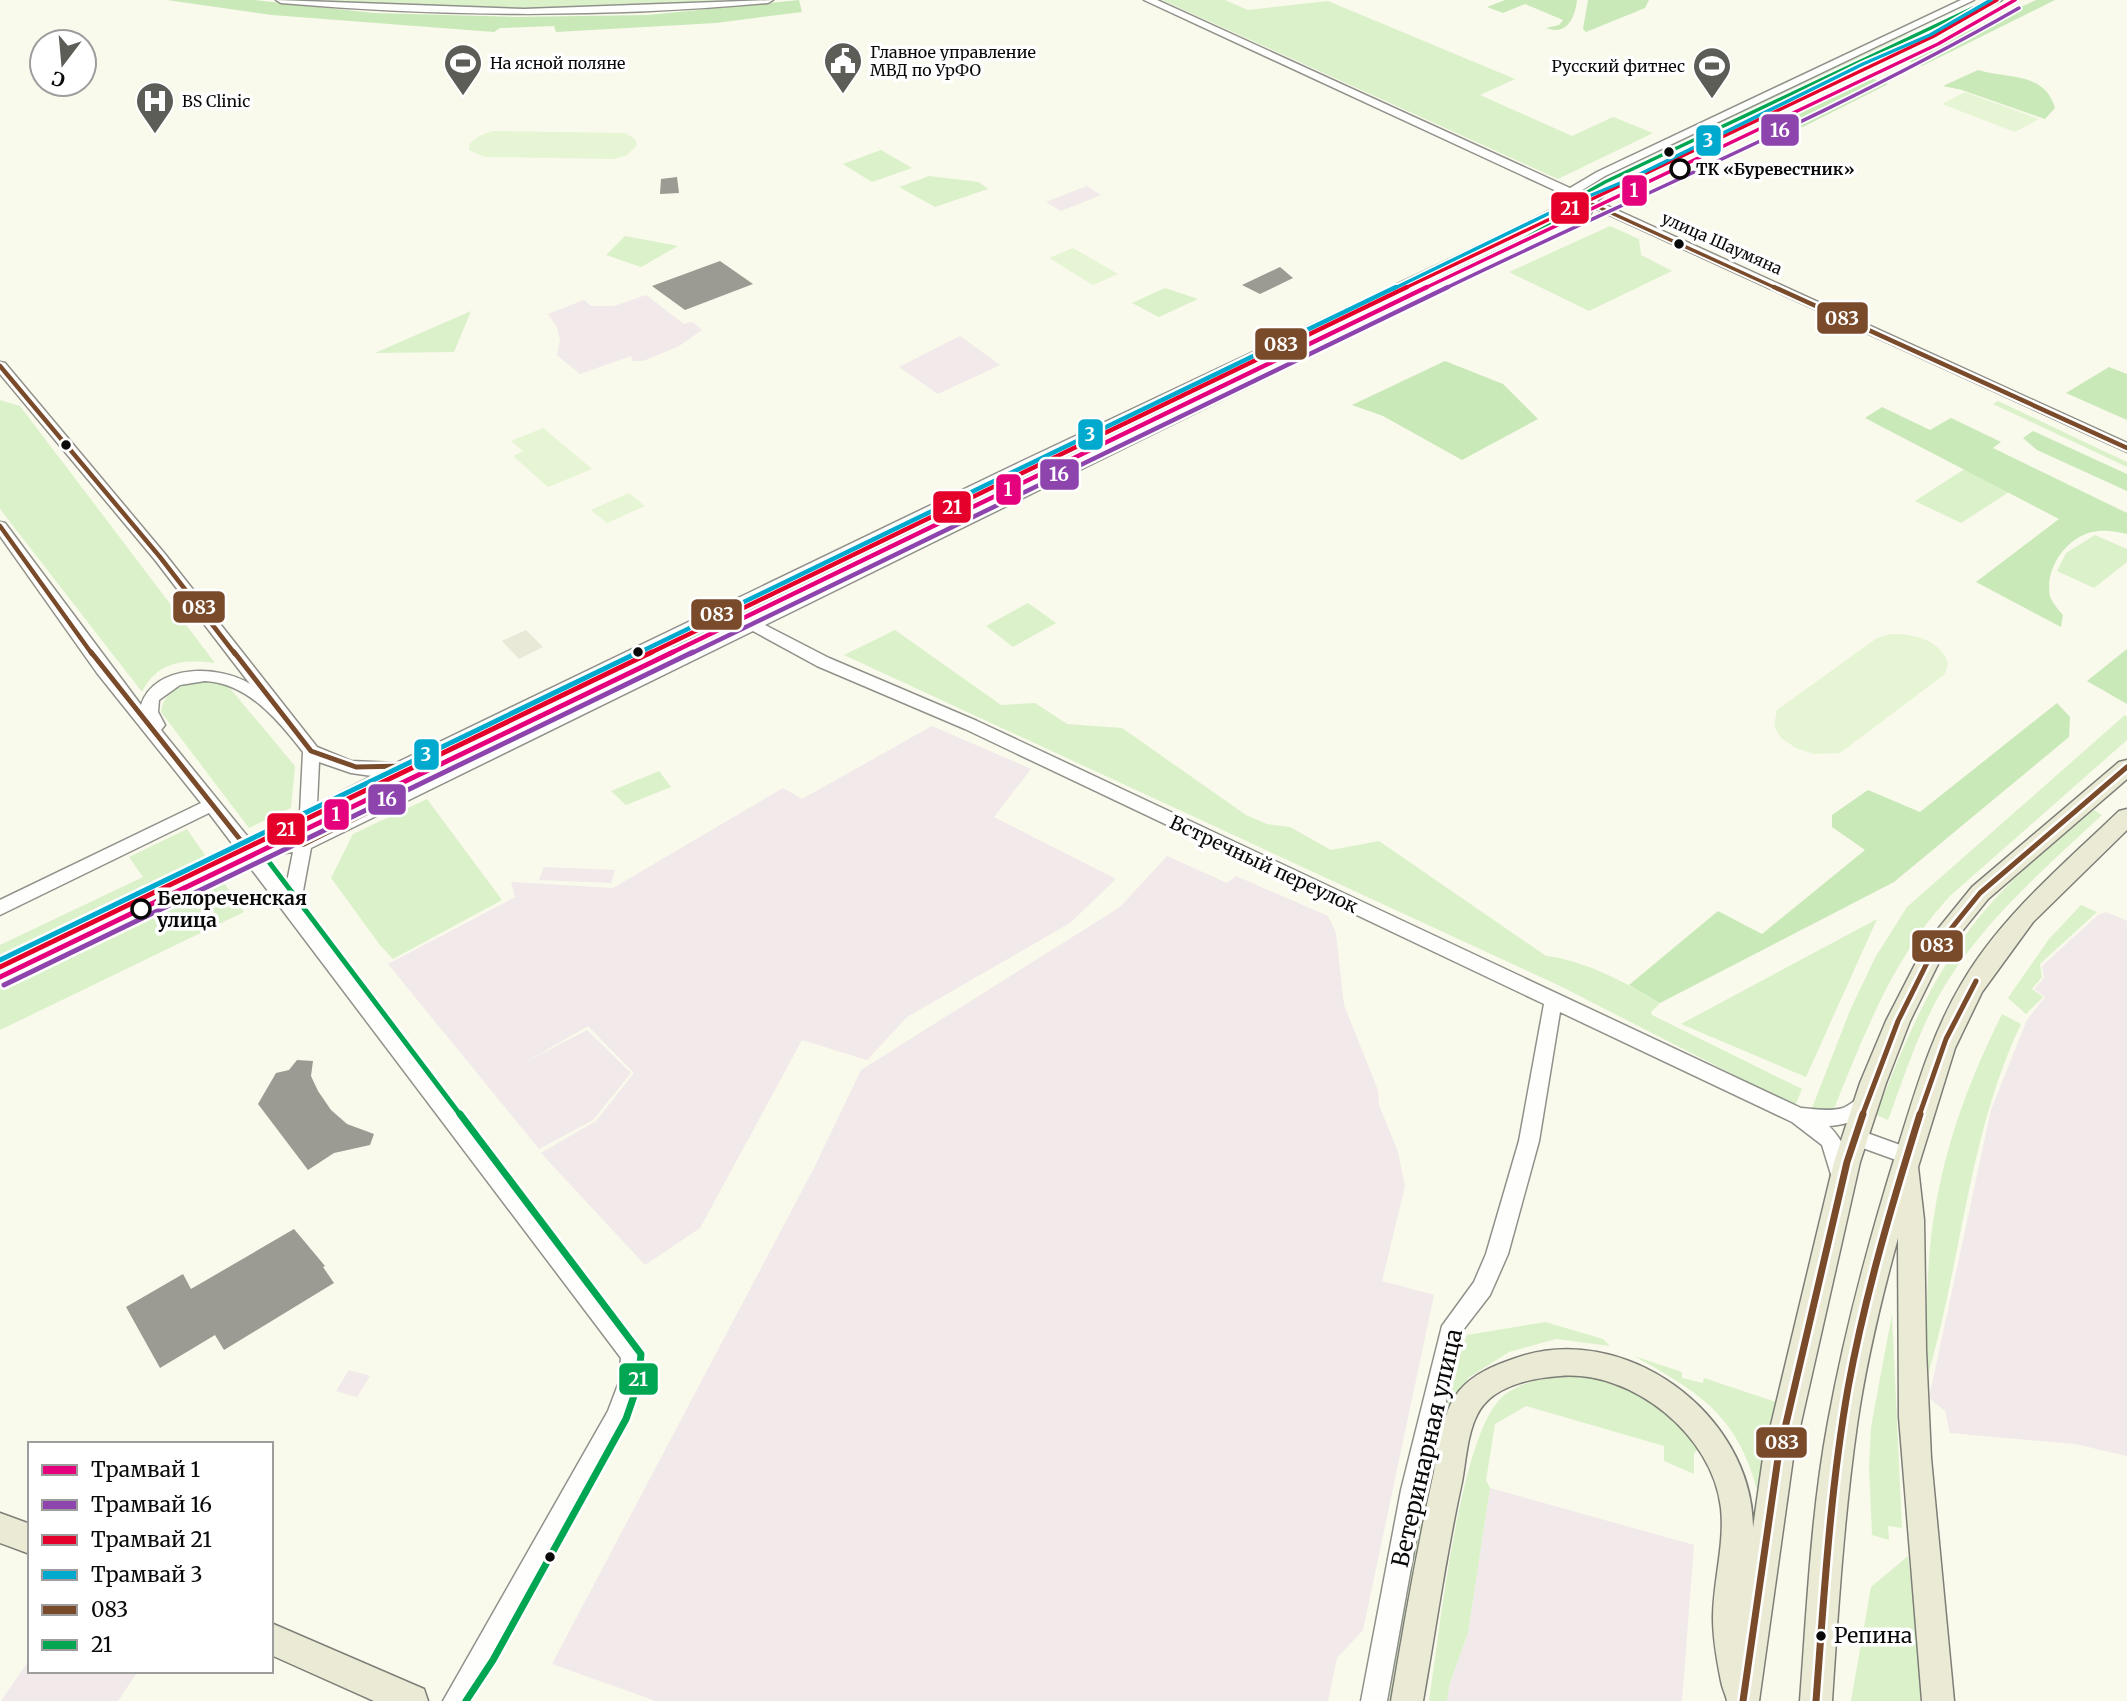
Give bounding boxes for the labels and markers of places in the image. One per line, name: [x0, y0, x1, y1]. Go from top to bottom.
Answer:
public building icon: Главное управление МВД по УрФО: [822, 40, 864, 95]
sports icon: На ясной поляне: [442, 42, 484, 97]
place label: Главное управление МВД по УрФО: [870, 42, 1036, 80]
sports icon: Русский фитнес: [1691, 45, 1733, 100]
place label: На ясной поляне: [490, 53, 625, 73]
place label: Русский фитнес: [1551, 56, 1685, 76]
hospital icon: BS Clinic: [134, 80, 176, 135]
place label: BS Clinic: [182, 91, 250, 111]
unlabelled marker: [1662, 145, 1676, 159]
marker: ТК «Буревестник»: [1670, 159, 1690, 179]
place label: ТК «Буревестник»: [1696, 159, 1855, 179]
unlabelled marker: [1672, 237, 1686, 251]
unlabelled marker: [59, 438, 73, 452]
unlabelled marker: [631, 645, 645, 659]
place label: Белореченская улица: [157, 886, 307, 932]
marker: Белореченская улица: [131, 899, 151, 919]
unlabelled marker: [543, 1550, 557, 1564]
place label: Репина: [1834, 1622, 1912, 1649]
marker: Репина: [1814, 1629, 1828, 1643]

